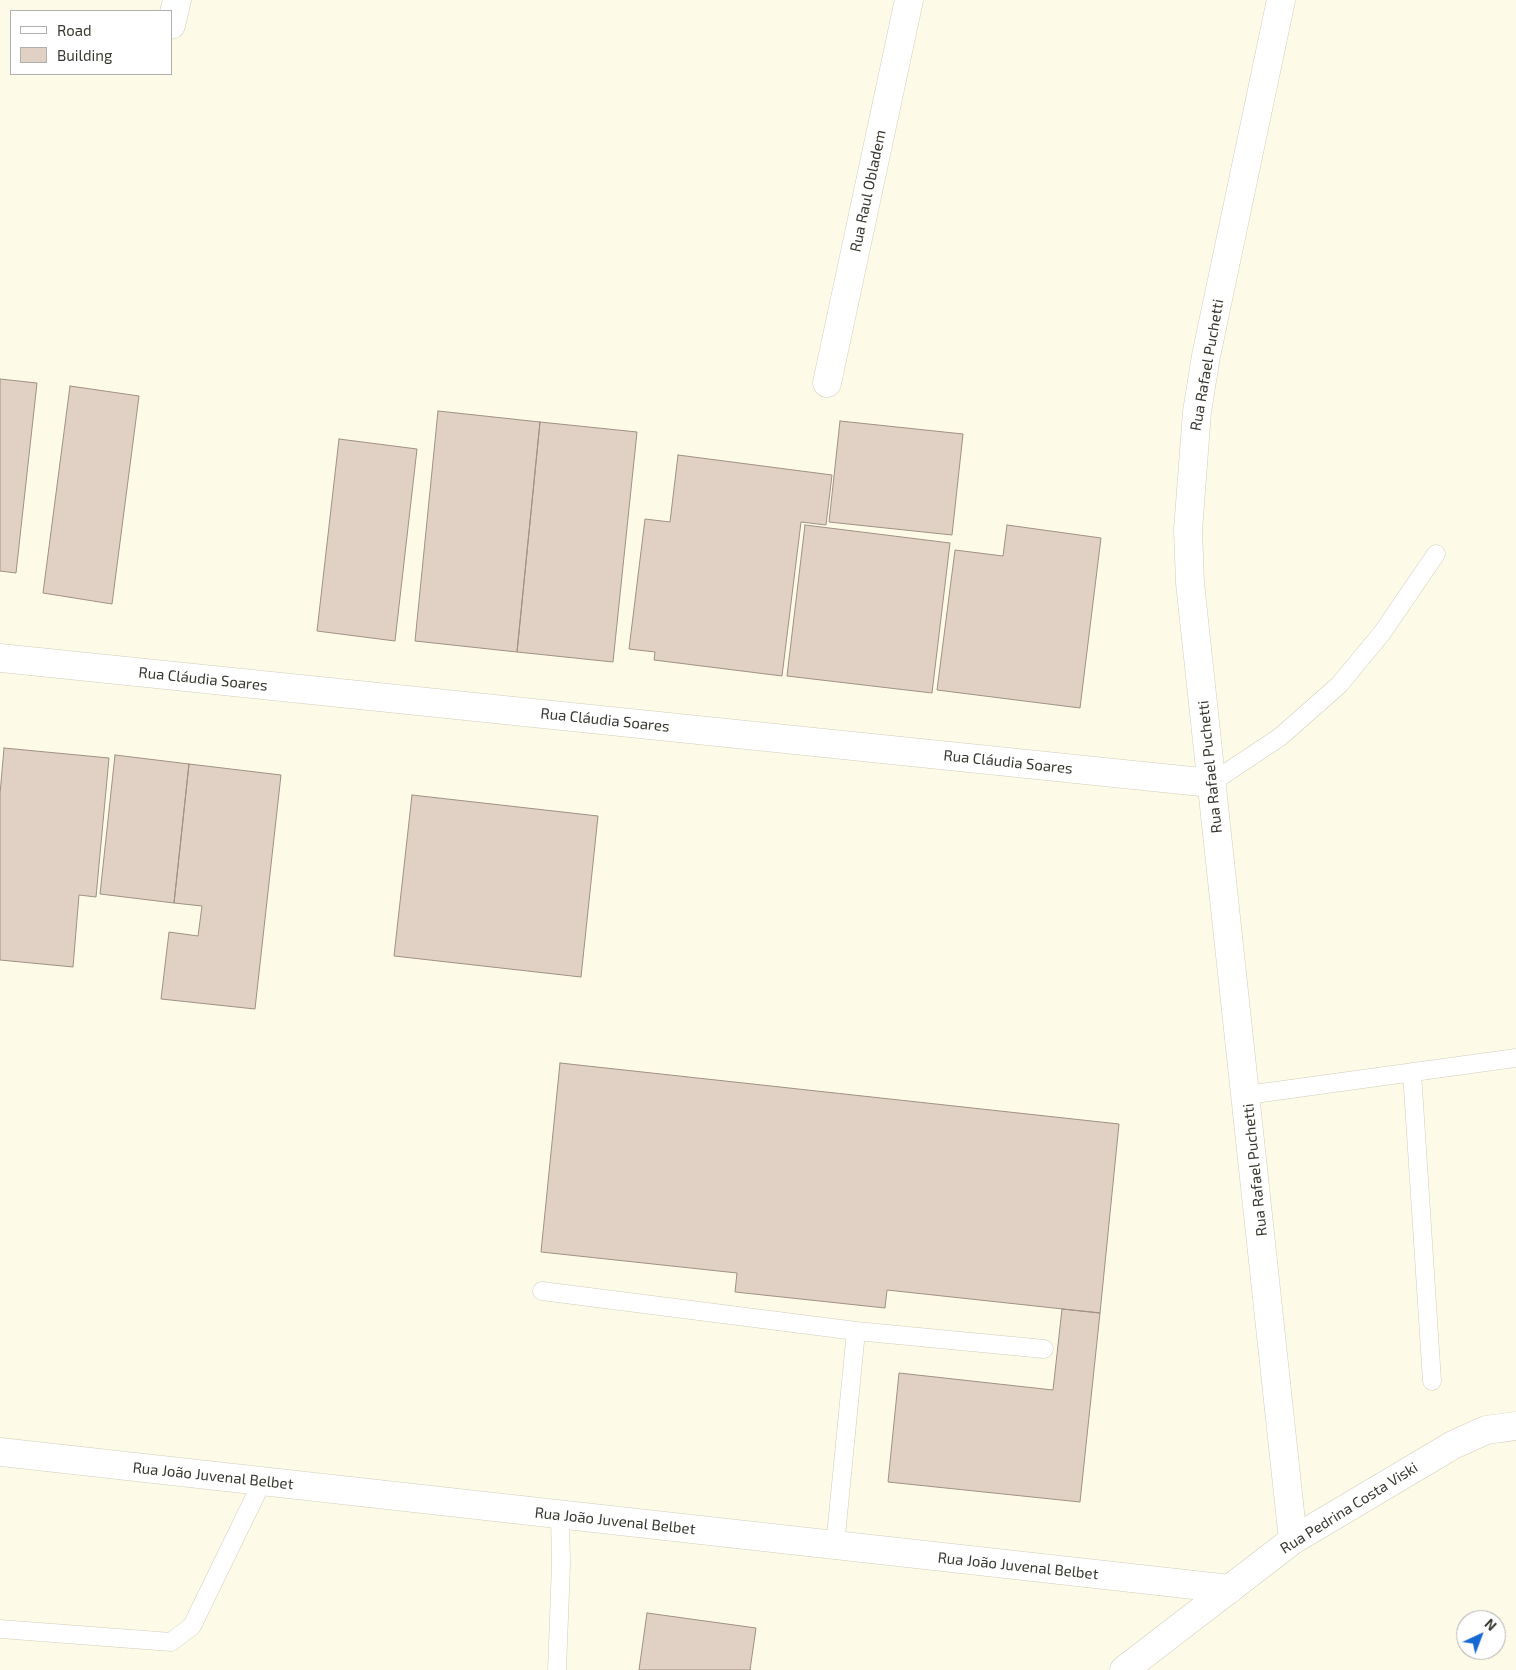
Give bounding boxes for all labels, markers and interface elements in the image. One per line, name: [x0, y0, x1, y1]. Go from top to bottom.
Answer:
legend: [10, 10, 172, 75]
text: Road: [57, 21, 92, 39]
text: Building: [57, 46, 112, 64]
street label: Rua Raul Obladem: [846, 128, 890, 254]
street label: Rua Rafael Puchetti: [1187, 298, 1227, 432]
street label: Rua Cláudia Soares: [138, 663, 268, 695]
street label: Rua Rafael Puchetti: [1194, 700, 1226, 834]
street label: Rua Cláudia Soares: [540, 704, 670, 736]
street label: Rua Cláudia Soares: [943, 746, 1073, 778]
street label: Rua Rafael Puchetti: [1239, 1103, 1271, 1237]
street label: Rua Pedrina Costa Viski: [1277, 1458, 1421, 1558]
street label: Rua João Juvenal Belbet: [132, 1459, 294, 1493]
street label: Rua João Juvenal Belbet: [534, 1504, 696, 1538]
street label: Rua João Juvenal Belbet: [937, 1549, 1099, 1583]
north arrow: [1456, 1610, 1506, 1660]
text: N: [1481, 1615, 1500, 1634]

